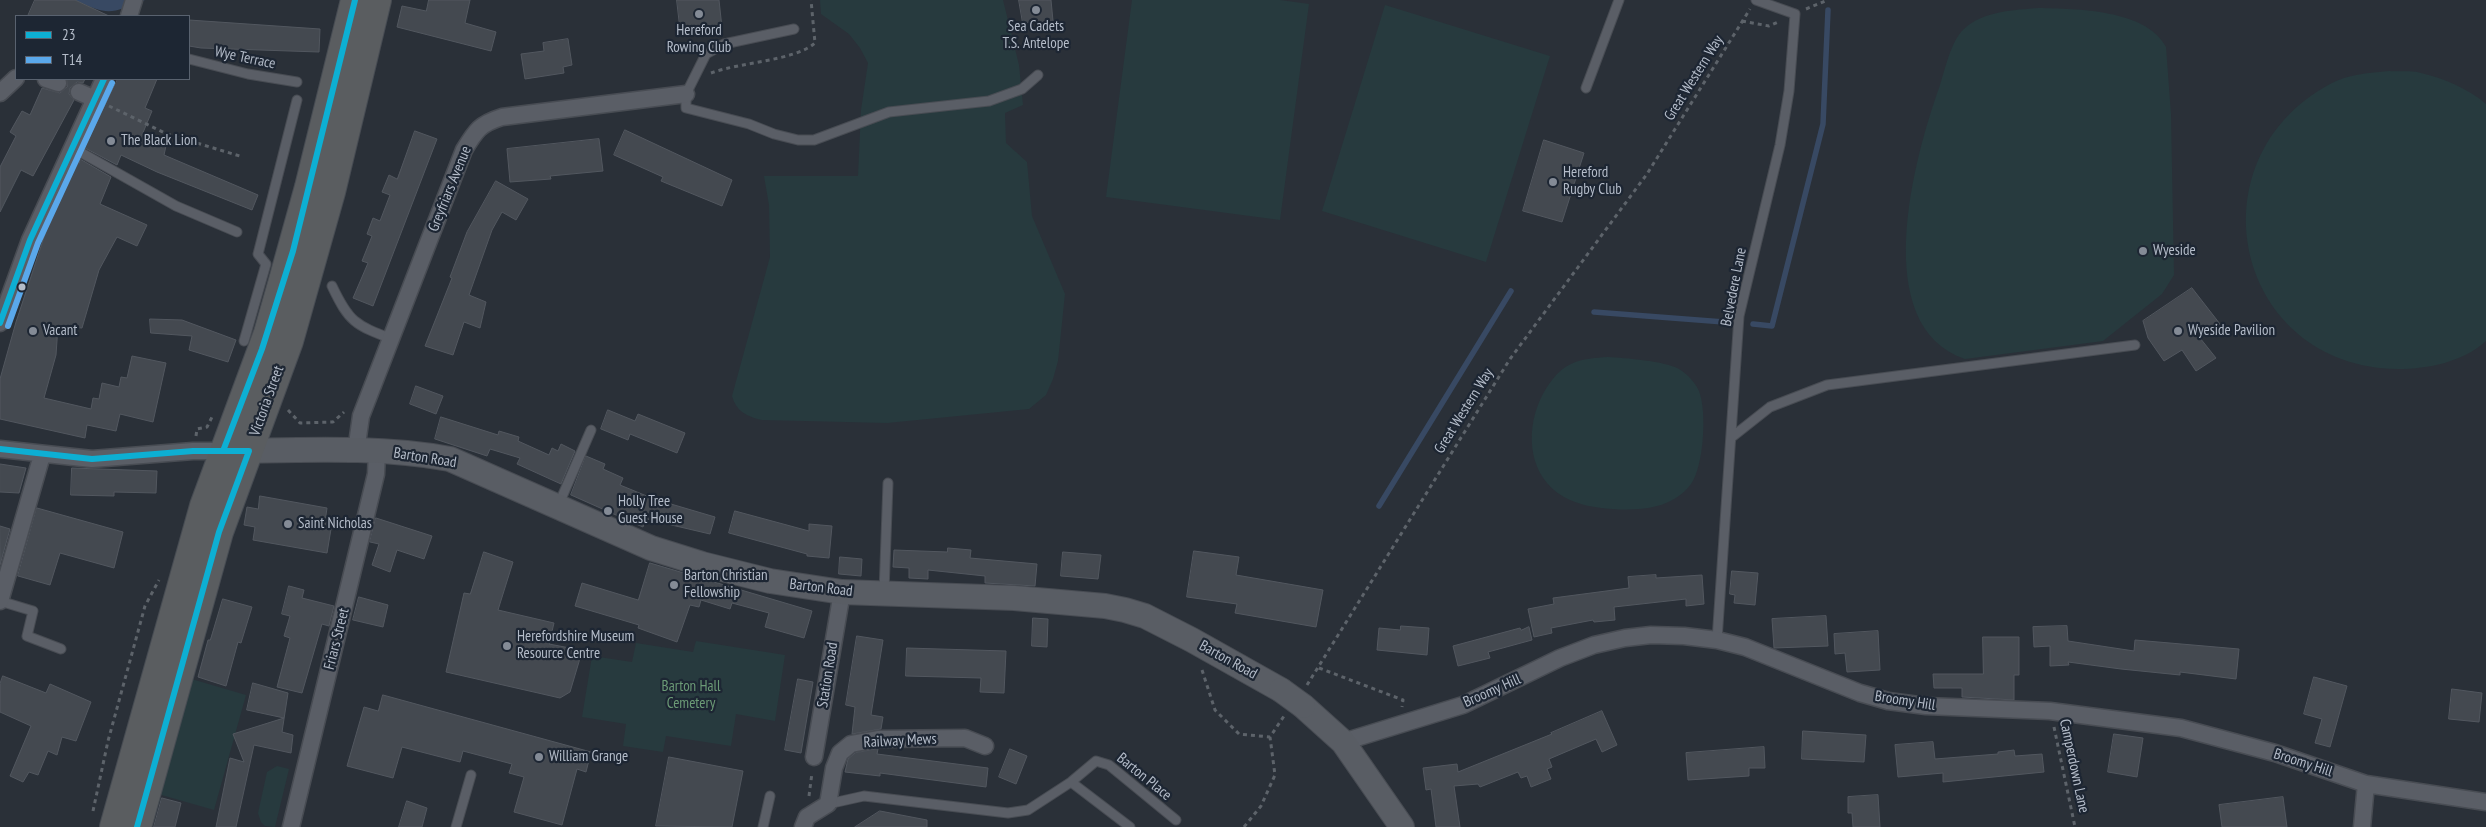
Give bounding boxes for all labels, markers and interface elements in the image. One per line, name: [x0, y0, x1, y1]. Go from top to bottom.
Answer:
marker: Sea Cadets T.S. Antelope: [1030, 4, 1042, 16]
marker: Hereford Rowing Club: [693, 8, 705, 20]
legend: [15, 15, 190, 80]
place label: Sea Cadets T.S. Antelope: [1003, 18, 1069, 53]
place label: Hereford Rowing Club: [667, 22, 731, 57]
text: 23: [62, 25, 76, 44]
street label: Great Western Way: [1661, 32, 1727, 124]
street label: Wye Terrace: [213, 43, 277, 73]
text: T14: [62, 50, 82, 69]
place label: The Black Lion: [121, 132, 197, 150]
marker: The Black Lion: [105, 135, 117, 147]
street label: Greyfriars Avenue: [425, 144, 475, 234]
place label: Hereford Rugby Club: [1563, 164, 1622, 199]
marker: Hereford Rugby Club: [1547, 176, 1559, 188]
place label: Wyeside: [2153, 242, 2196, 260]
marker: Wyeside: [2137, 245, 2149, 257]
street label: Belvedere Lane: [1718, 246, 1750, 328]
unlabelled marker: [17, 282, 27, 292]
place label: Vacant: [43, 322, 77, 340]
place label: Wyeside Pavilion: [2188, 322, 2275, 340]
marker: Vacant: [27, 325, 39, 337]
marker: Wyeside Pavilion: [2172, 325, 2184, 337]
street label: Victoria Street: [246, 363, 288, 439]
street label: Great Western Way: [1431, 365, 1497, 457]
street label: Barton Road: [392, 444, 458, 472]
place label: Holly Tree Guest House: [618, 493, 683, 528]
marker: Holly Tree Guest House: [602, 505, 614, 517]
place label: Saint Nicholas: [298, 515, 372, 533]
marker: Saint Nicholas: [282, 518, 294, 530]
place label: Barton Christian Fellowship: [684, 567, 768, 602]
street label: Barton Road: [788, 575, 854, 601]
marker: Barton Christian Fellowship: [668, 579, 680, 591]
street label: Friars Street: [321, 606, 353, 672]
place label: Herefordshire Museum Resource Centre: [517, 628, 634, 663]
street label: Barton Road: [1196, 637, 1260, 683]
marker: Herefordshire Museum Resource Centre: [501, 640, 513, 652]
street label: Station Road: [814, 641, 842, 709]
street label: Broomy Hill: [1460, 670, 1524, 712]
park label: Barton Hall Cemetery: [662, 678, 720, 713]
street label: Broomy Hill: [1873, 687, 1937, 715]
street label: Camperdown Lane: [2055, 717, 2093, 815]
street label: Railway Mews: [863, 730, 937, 752]
street label: Broomy Hill: [2271, 745, 2335, 781]
place label: William Grange: [549, 748, 628, 766]
street label: Barton Place: [1113, 749, 1175, 805]
marker: William Grange: [533, 751, 545, 763]

